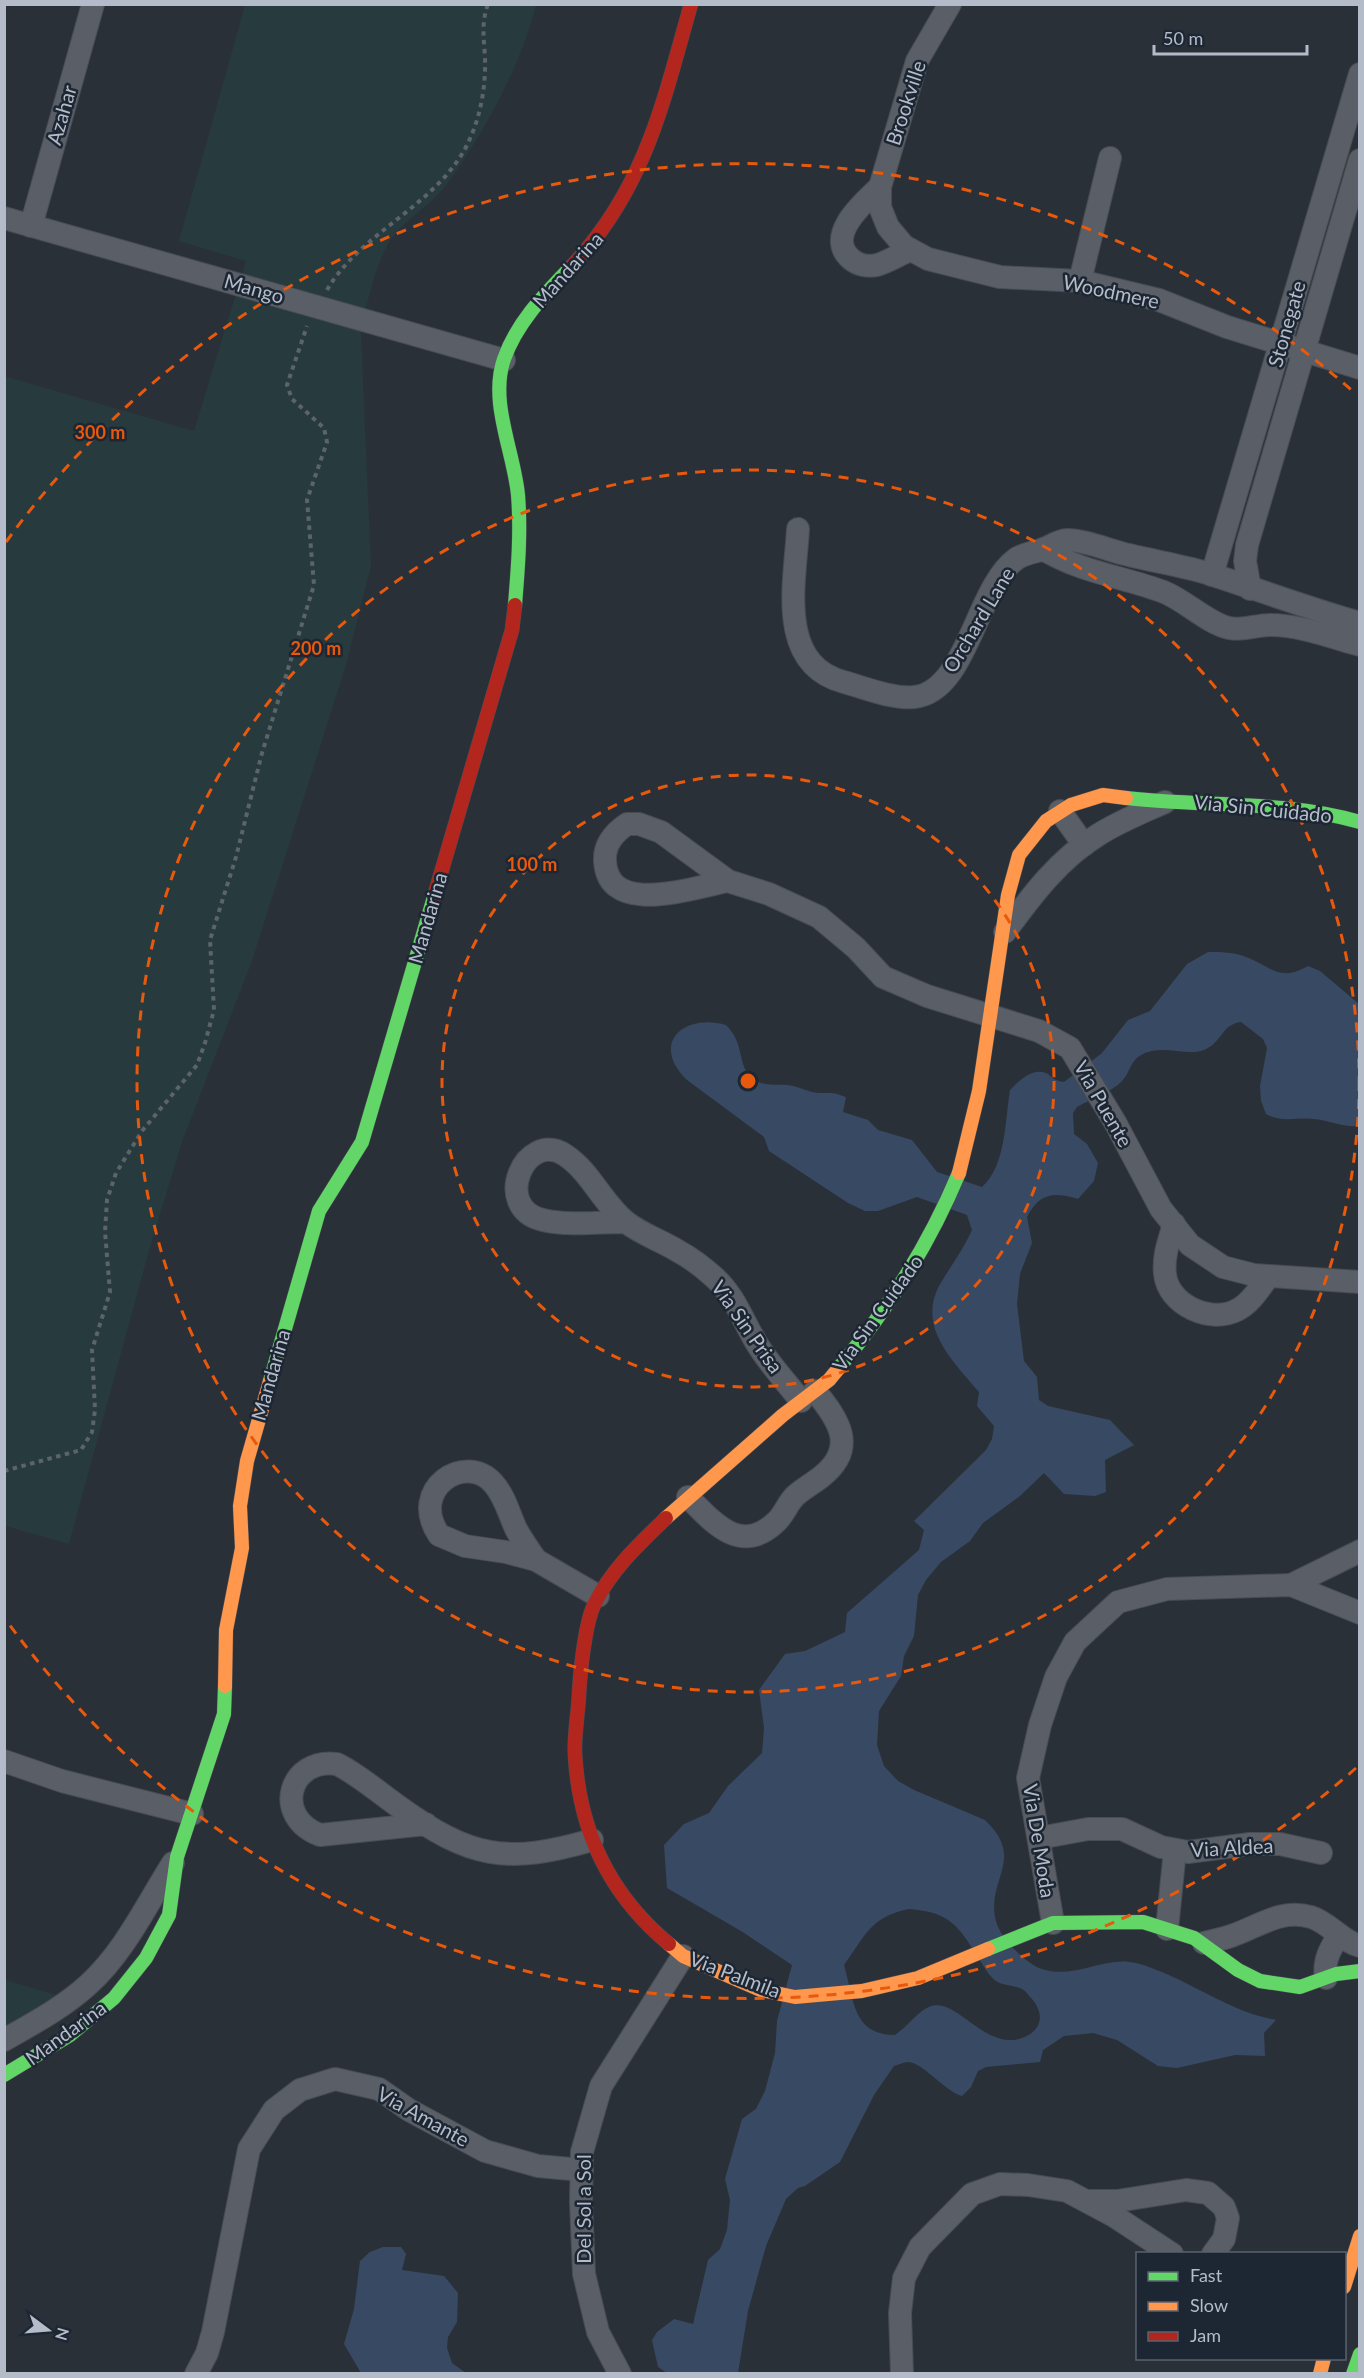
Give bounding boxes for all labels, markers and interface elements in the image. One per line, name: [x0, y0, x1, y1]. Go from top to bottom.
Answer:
scale bar: [1154, 18, 1307, 56]
text: 50 m: [1163, 27, 1203, 49]
street label: Brookville: [880, 57, 930, 148]
street label: Azahar: [41, 81, 81, 147]
street label: Mandarina: [527, 226, 608, 312]
street label: Mango: [222, 268, 287, 308]
street label: Woodmere: [1061, 269, 1162, 313]
street label: Stonegate: [1262, 278, 1310, 370]
text: 300 m: [75, 421, 125, 443]
street label: Orchard Lane: [937, 563, 1019, 676]
text: 200 m: [291, 637, 341, 659]
street label: Via Sin Cuidado: [1193, 789, 1333, 827]
text: 100 m: [507, 853, 557, 875]
street label: Mandarina: [403, 869, 451, 966]
street label: Via Puente: [1070, 1056, 1138, 1151]
centre of rings: [738, 1071, 758, 1091]
street label: Via Sin Cuidado: [827, 1250, 927, 1375]
street label: Via Sin Prisa: [707, 1275, 789, 1377]
street label: Mandarina: [246, 1326, 294, 1423]
street label: Via De Moda: [1019, 1782, 1061, 1899]
street label: Via Aldea: [1190, 1833, 1274, 1861]
street label: Via Palmila: [686, 1946, 784, 2002]
street label: Mandarina: [20, 1995, 110, 2069]
street label: Via Amante: [373, 2081, 474, 2151]
street label: Del Sol a Sol: [571, 2154, 595, 2264]
legend: [1136, 2252, 1346, 2360]
text: Fast: [1190, 2264, 1223, 2286]
text: Slow: [1190, 2294, 1228, 2316]
north arrow: [18, 2300, 78, 2360]
text: Jam: [1190, 2324, 1221, 2346]
text: N: [52, 2326, 74, 2343]

